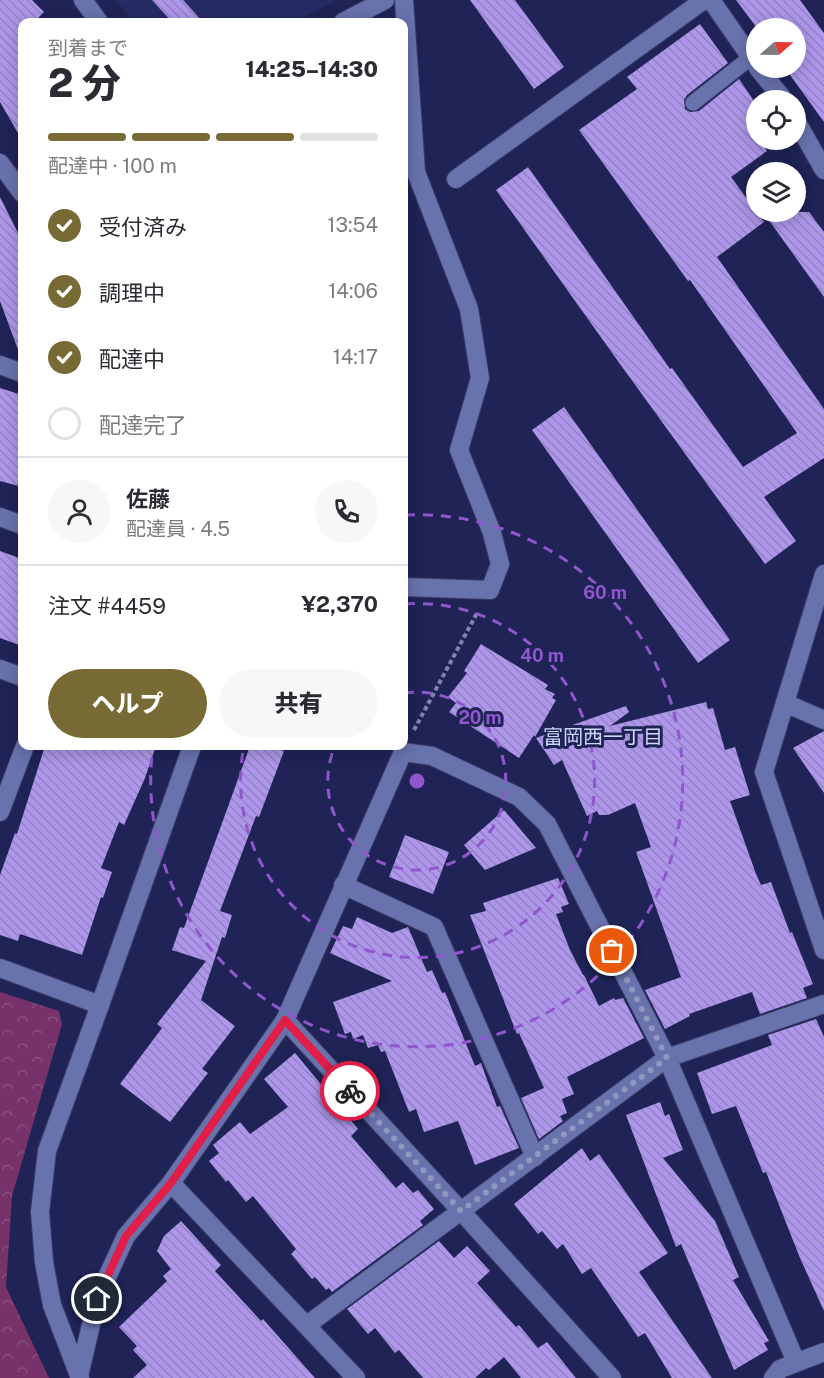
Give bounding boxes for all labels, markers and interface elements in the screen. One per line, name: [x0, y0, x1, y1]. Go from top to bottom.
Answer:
north arrow: [746, 18, 806, 78]
map controls: [746, 18, 806, 222]
text: 到着まで: [48, 36, 128, 60]
text: 14:25–14:30: [245, 56, 378, 82]
text: 2 分: [48, 60, 121, 106]
button: locate: [746, 90, 806, 150]
text: 配達中 · 100 m: [48, 154, 177, 178]
button: layers: [746, 162, 806, 222]
icon: check: [48, 209, 81, 242]
text: 13:54: [327, 213, 378, 237]
text: 受付済み: [99, 214, 187, 240]
icon: check: [48, 275, 81, 308]
text: 14:06: [328, 279, 378, 303]
text: 調理中: [99, 280, 165, 306]
icon: check: [48, 341, 81, 374]
text: 14:17: [333, 345, 378, 369]
text: 配達中: [99, 346, 165, 372]
text: 配達完了: [99, 412, 187, 438]
button: person: [48, 480, 111, 543]
button: phone: [315, 480, 378, 543]
text: 佐藤: [126, 486, 170, 512]
text: 配達員 · 4.5: [126, 517, 230, 541]
text: 60 m: [583, 582, 627, 603]
text: ¥2,370: [301, 591, 378, 617]
text: 注文 #4459: [48, 593, 166, 619]
text: 40 m: [520, 645, 564, 666]
button: ヘルプ: [48, 669, 207, 738]
button: 共有: [219, 669, 378, 738]
text: 20 m: [458, 707, 502, 728]
district label: 富岡西一丁目: [543, 725, 663, 749]
centre of rings: [407, 771, 427, 791]
pin: [586, 925, 637, 976]
icon: bag: [595, 934, 628, 967]
courier: [320, 1061, 380, 1121]
icon: bike: [334, 1075, 367, 1108]
pin: [71, 1273, 122, 1324]
icon: home: [80, 1282, 113, 1315]

